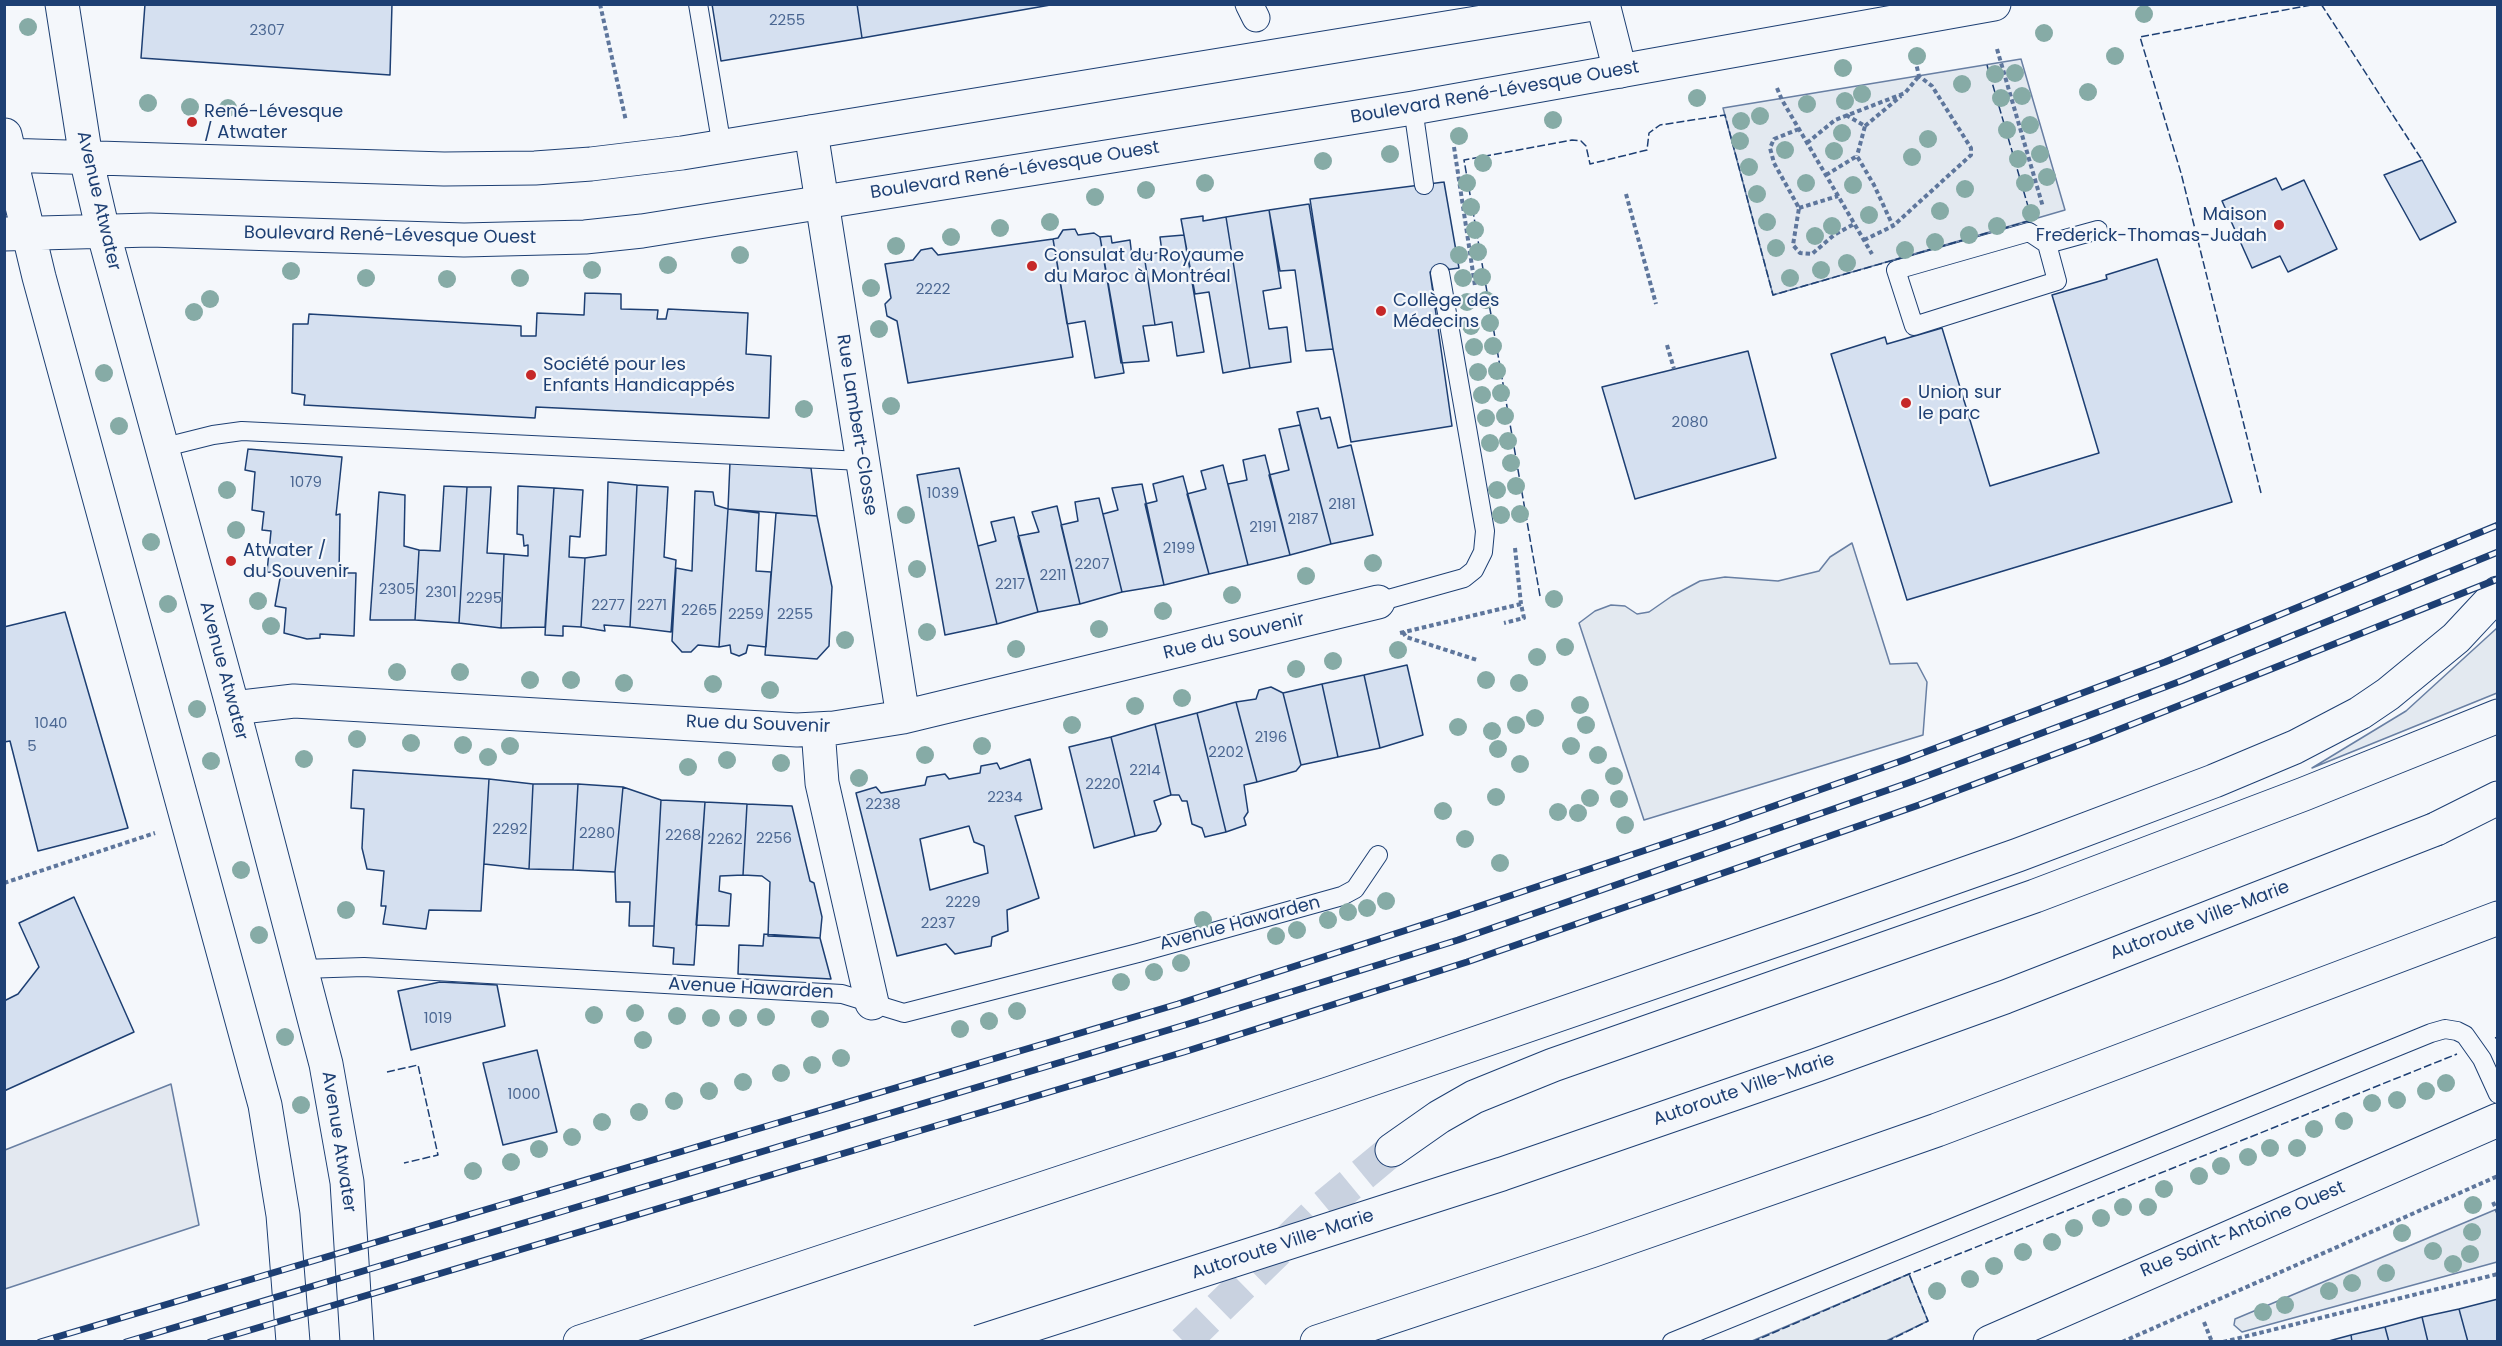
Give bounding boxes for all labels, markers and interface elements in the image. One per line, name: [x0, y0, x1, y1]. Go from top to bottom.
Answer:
house number: 2255: [769, 12, 805, 30]
house number: 2307: [249, 22, 285, 40]
street label: Boulevard René-Lévesque Ouest: [1349, 57, 1641, 129]
place label: René-Lévesque / Atwater: [204, 101, 343, 144]
marker: René-Lévesque / Atwater: [185, 115, 199, 129]
street label: Avenue Atwater: [71, 129, 125, 273]
street label: Boulevard René-Lévesque Ouest: [869, 137, 1161, 205]
place label: Maison Frederick-Thomas-Judah: [2036, 204, 2267, 246]
marker: Maison Frederick-Thomas-Judah: [2272, 218, 2286, 232]
street label: Boulevard René-Lévesque Ouest: [244, 223, 536, 249]
place label: Consulat du Royaume du Maroc à Montréal: [1044, 245, 1244, 288]
marker: Consulat du Royaume du Maroc à Montréal: [1025, 259, 1039, 273]
house number: 2222: [916, 281, 950, 299]
place label: Collège des Médecins: [1393, 290, 1499, 332]
marker: Collège des Médecins: [1374, 304, 1388, 318]
street label: Rue Lambert-Closse: [831, 333, 881, 517]
place label: Société pour les Enfants Handicappés: [543, 354, 735, 397]
marker: Société pour les Enfants Handicappés: [524, 368, 538, 382]
place label: Union sur le parc: [1918, 382, 2002, 424]
marker: Union sur le parc: [1899, 396, 1913, 410]
house number: 2080: [1672, 414, 1708, 432]
house number: 1079: [290, 474, 322, 492]
house number: 1039: [927, 485, 959, 503]
house number: 2181: [1328, 496, 1356, 514]
house number: 2187: [1287, 511, 1319, 529]
house number: 2191: [1249, 519, 1277, 537]
place label: Atwater / du Souvenir: [243, 540, 349, 582]
house number: 2199: [1163, 540, 1195, 558]
marker: Atwater / du Souvenir: [224, 554, 238, 568]
house number: 2207: [1075, 556, 1109, 574]
house number: 2211: [1040, 567, 1066, 585]
house number: 2217: [995, 576, 1025, 594]
house number: 2305: [379, 581, 415, 599]
house number: 2301: [425, 584, 457, 602]
house number: 2295: [466, 590, 502, 608]
house number: 2277: [591, 597, 625, 615]
house number: 2271: [637, 597, 667, 615]
street label: Avenue Atwater: [194, 599, 252, 743]
house number: 2265: [681, 602, 717, 620]
house number: 2259: [728, 606, 764, 624]
house number: 2255: [777, 606, 813, 624]
street label: Rue du Souvenir: [1161, 609, 1307, 665]
street label: Rue du Souvenir: [685, 712, 831, 738]
house number: 1040: [34, 715, 68, 733]
house number: 2196: [1255, 729, 1287, 747]
house number: 5: [27, 738, 37, 756]
house number: 2202: [1208, 744, 1244, 762]
house number: 2214: [1129, 762, 1161, 780]
house number: 2220: [1085, 776, 1121, 794]
house number: 2234: [987, 789, 1023, 807]
house number: 2238: [865, 796, 901, 814]
house number: 2292: [492, 821, 528, 839]
house number: 2280: [579, 825, 615, 843]
house number: 2268: [665, 827, 701, 845]
house number: 2256: [756, 830, 792, 848]
house number: 2262: [707, 831, 743, 849]
street label: Autoroute Ville-Marie: [2107, 877, 2293, 965]
street label: Avenue Hawarden: [1157, 892, 1323, 956]
house number: 2229: [945, 894, 981, 912]
house number: 2237: [921, 915, 955, 933]
street label: Avenue Hawarden: [668, 974, 834, 1004]
house number: 1019: [424, 1010, 452, 1028]
street label: Autoroute Ville-Marie: [1650, 1049, 1838, 1131]
street label: Avenue Atwater: [316, 1070, 360, 1214]
house number: 1000: [507, 1086, 541, 1104]
street label: Rue Saint-Antoine Ouest: [2138, 1177, 2348, 1283]
street label: Autoroute Ville-Marie: [1189, 1205, 1377, 1285]

